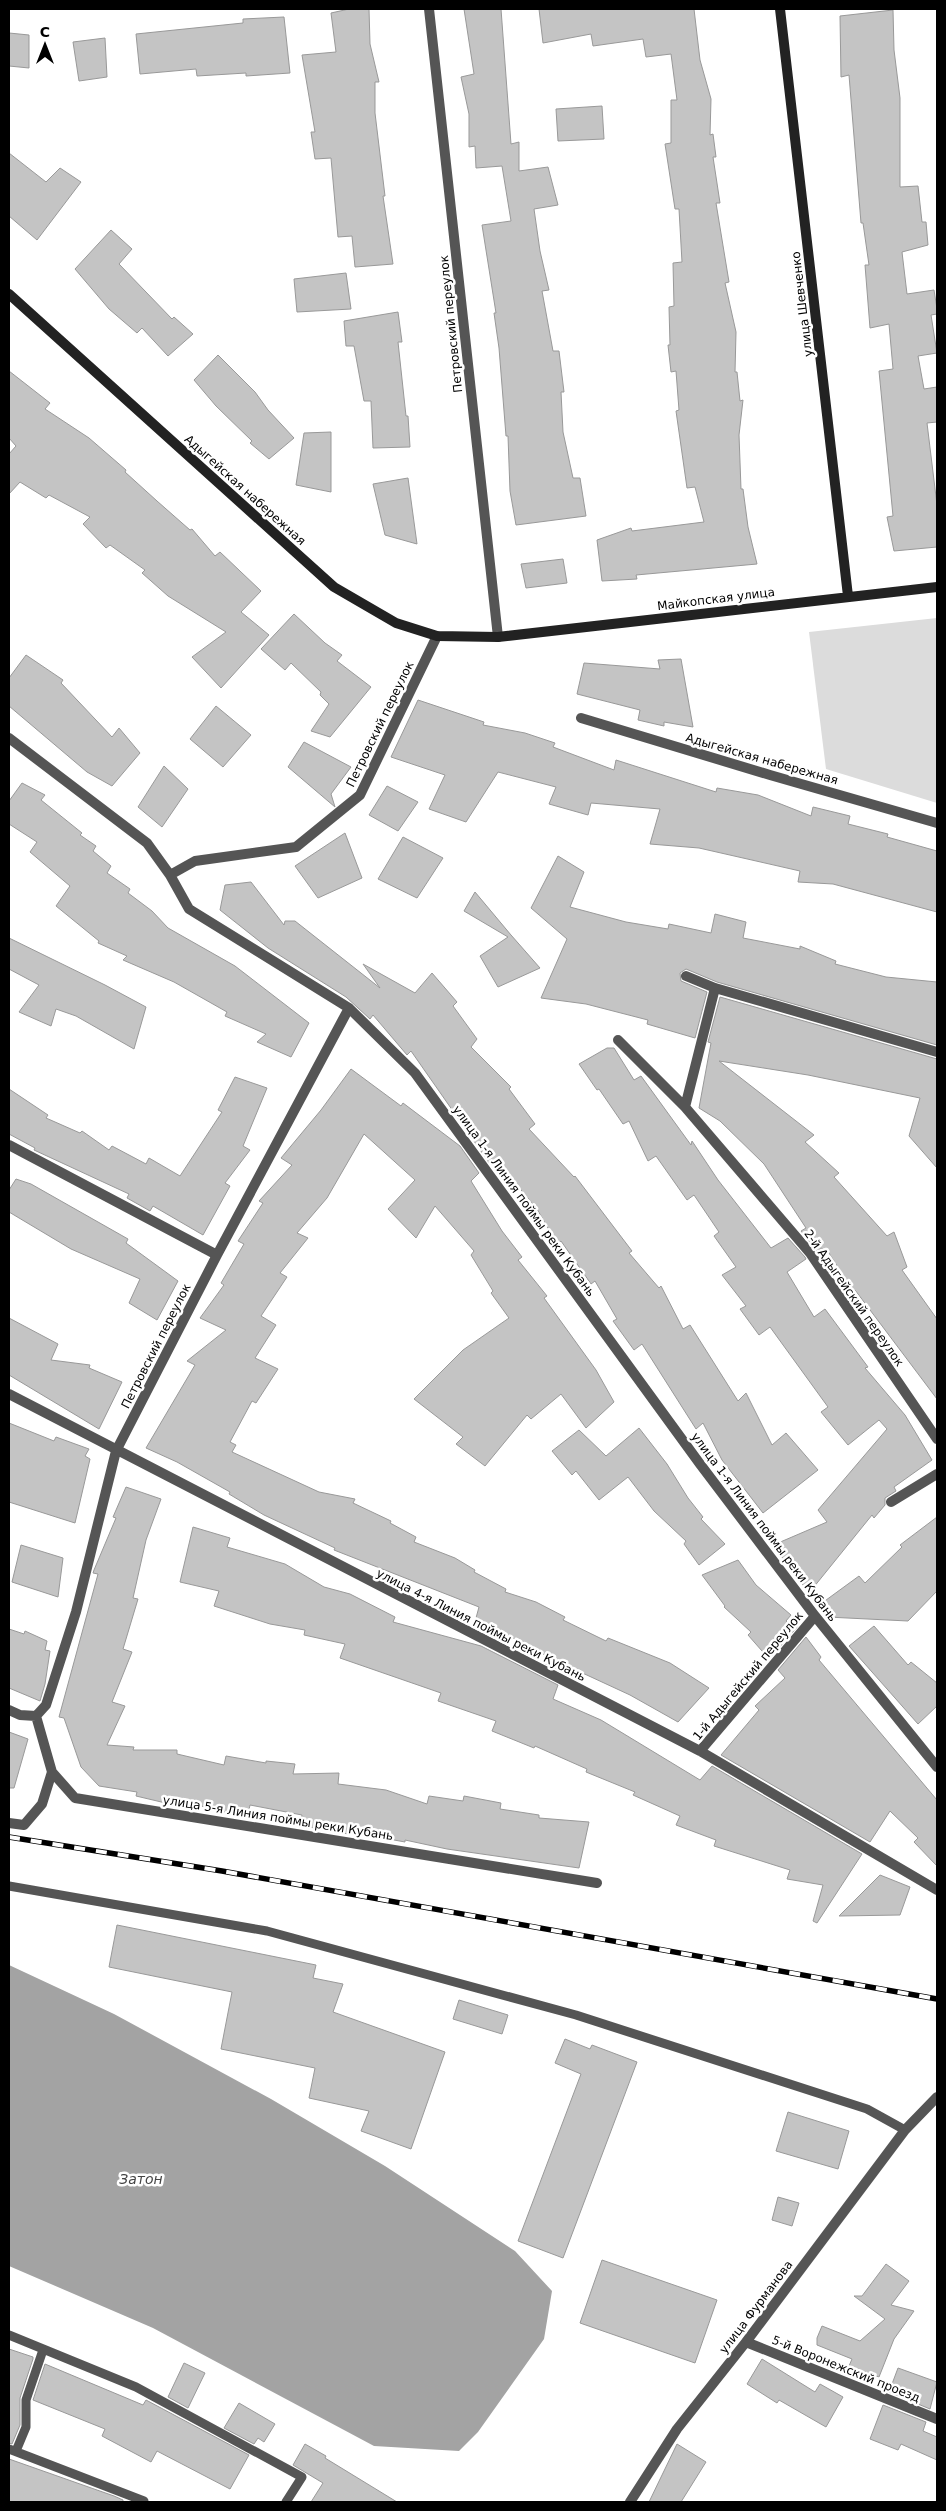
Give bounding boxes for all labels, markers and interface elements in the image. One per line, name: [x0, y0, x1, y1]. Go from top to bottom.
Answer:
north arrow: [20, 20, 70, 70]
text: С: [40, 24, 50, 40]
street label: улица Шевченко: [789, 250, 815, 358]
street label: Петровский переулок: [437, 255, 465, 393]
street label: Адыгейская набережная: [182, 432, 308, 548]
street label: Майкопская улица: [656, 585, 776, 613]
street label: Петровский переулок: [343, 659, 417, 789]
street label: Адыгейская набережная: [684, 731, 840, 787]
street label: улица 1-я Линия поймы реки Кубань: [450, 1103, 598, 1299]
street label: 2-й Адыгейский переулок: [801, 1227, 907, 1369]
street label: Петровский переулок: [118, 1281, 194, 1411]
street label: улица 1-я Линия поймы реки Кубань: [688, 1430, 840, 1624]
street label: улица 4-я Линия поймы реки Кубань: [374, 1566, 588, 1684]
street label: 1-й Адыгейский переулок: [690, 1609, 806, 1743]
street label: улица 5-я Линия поймы реки Кубань: [162, 1793, 394, 1843]
water label: Затон: [119, 2171, 163, 2187]
street label: улица Фурманова: [716, 2258, 796, 2356]
street label: 5-й Воронежский проезд: [770, 2333, 922, 2405]

